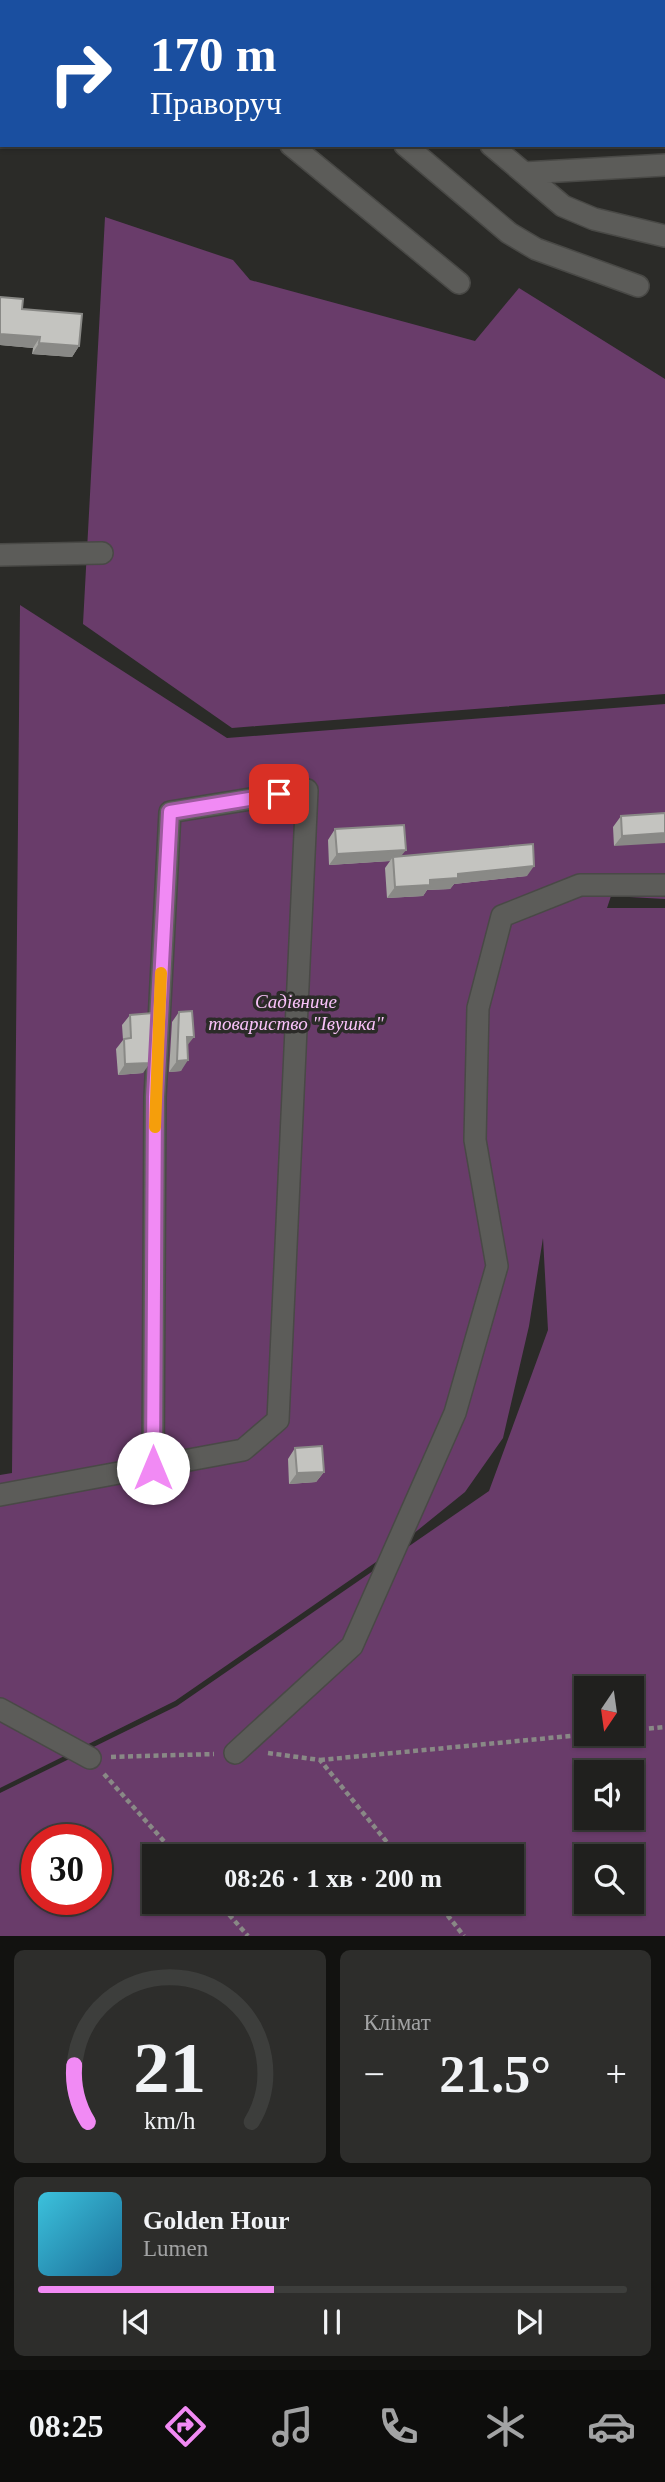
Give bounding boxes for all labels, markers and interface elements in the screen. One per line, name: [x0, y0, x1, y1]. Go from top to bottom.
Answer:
text: 170 m: [150, 27, 277, 82]
icon: right: [35, 28, 126, 119]
text: Праворуч: [150, 85, 282, 121]
pin: [249, 764, 309, 824]
icon: arrive: [260, 775, 298, 813]
park label: Садівниче товариство "Івушка": [208, 991, 385, 1034]
position arrow: [116, 1431, 190, 1505]
north arrow: [574, 1676, 644, 1746]
map controls: [574, 1676, 644, 1914]
button: sound: [574, 1760, 644, 1830]
speed limit sign: 30: [21, 1824, 112, 1915]
button: search: [574, 1844, 644, 1914]
text: 08:26 · 1 хв · 200 m: [224, 1864, 442, 1893]
text: Клімат: [364, 2010, 431, 2035]
text: 21: [133, 2028, 206, 2109]
text: 21.5°: [439, 2046, 551, 2103]
text: −: [364, 2053, 385, 2095]
text: +: [606, 2053, 627, 2095]
text: km/h: [144, 2107, 196, 2134]
text: Golden Hour: [143, 2206, 290, 2235]
text: Lumen: [143, 2236, 208, 2261]
icon: previous: [117, 2303, 155, 2341]
icon: pause: [313, 2303, 351, 2341]
icon: next: [510, 2303, 548, 2341]
icon: directions: [161, 2402, 210, 2451]
icon: music: [268, 2402, 317, 2451]
icon: phone: [374, 2402, 423, 2451]
icon: climate: [481, 2402, 530, 2451]
icon: car: [587, 2402, 636, 2451]
text: 08:25: [29, 2408, 103, 2444]

